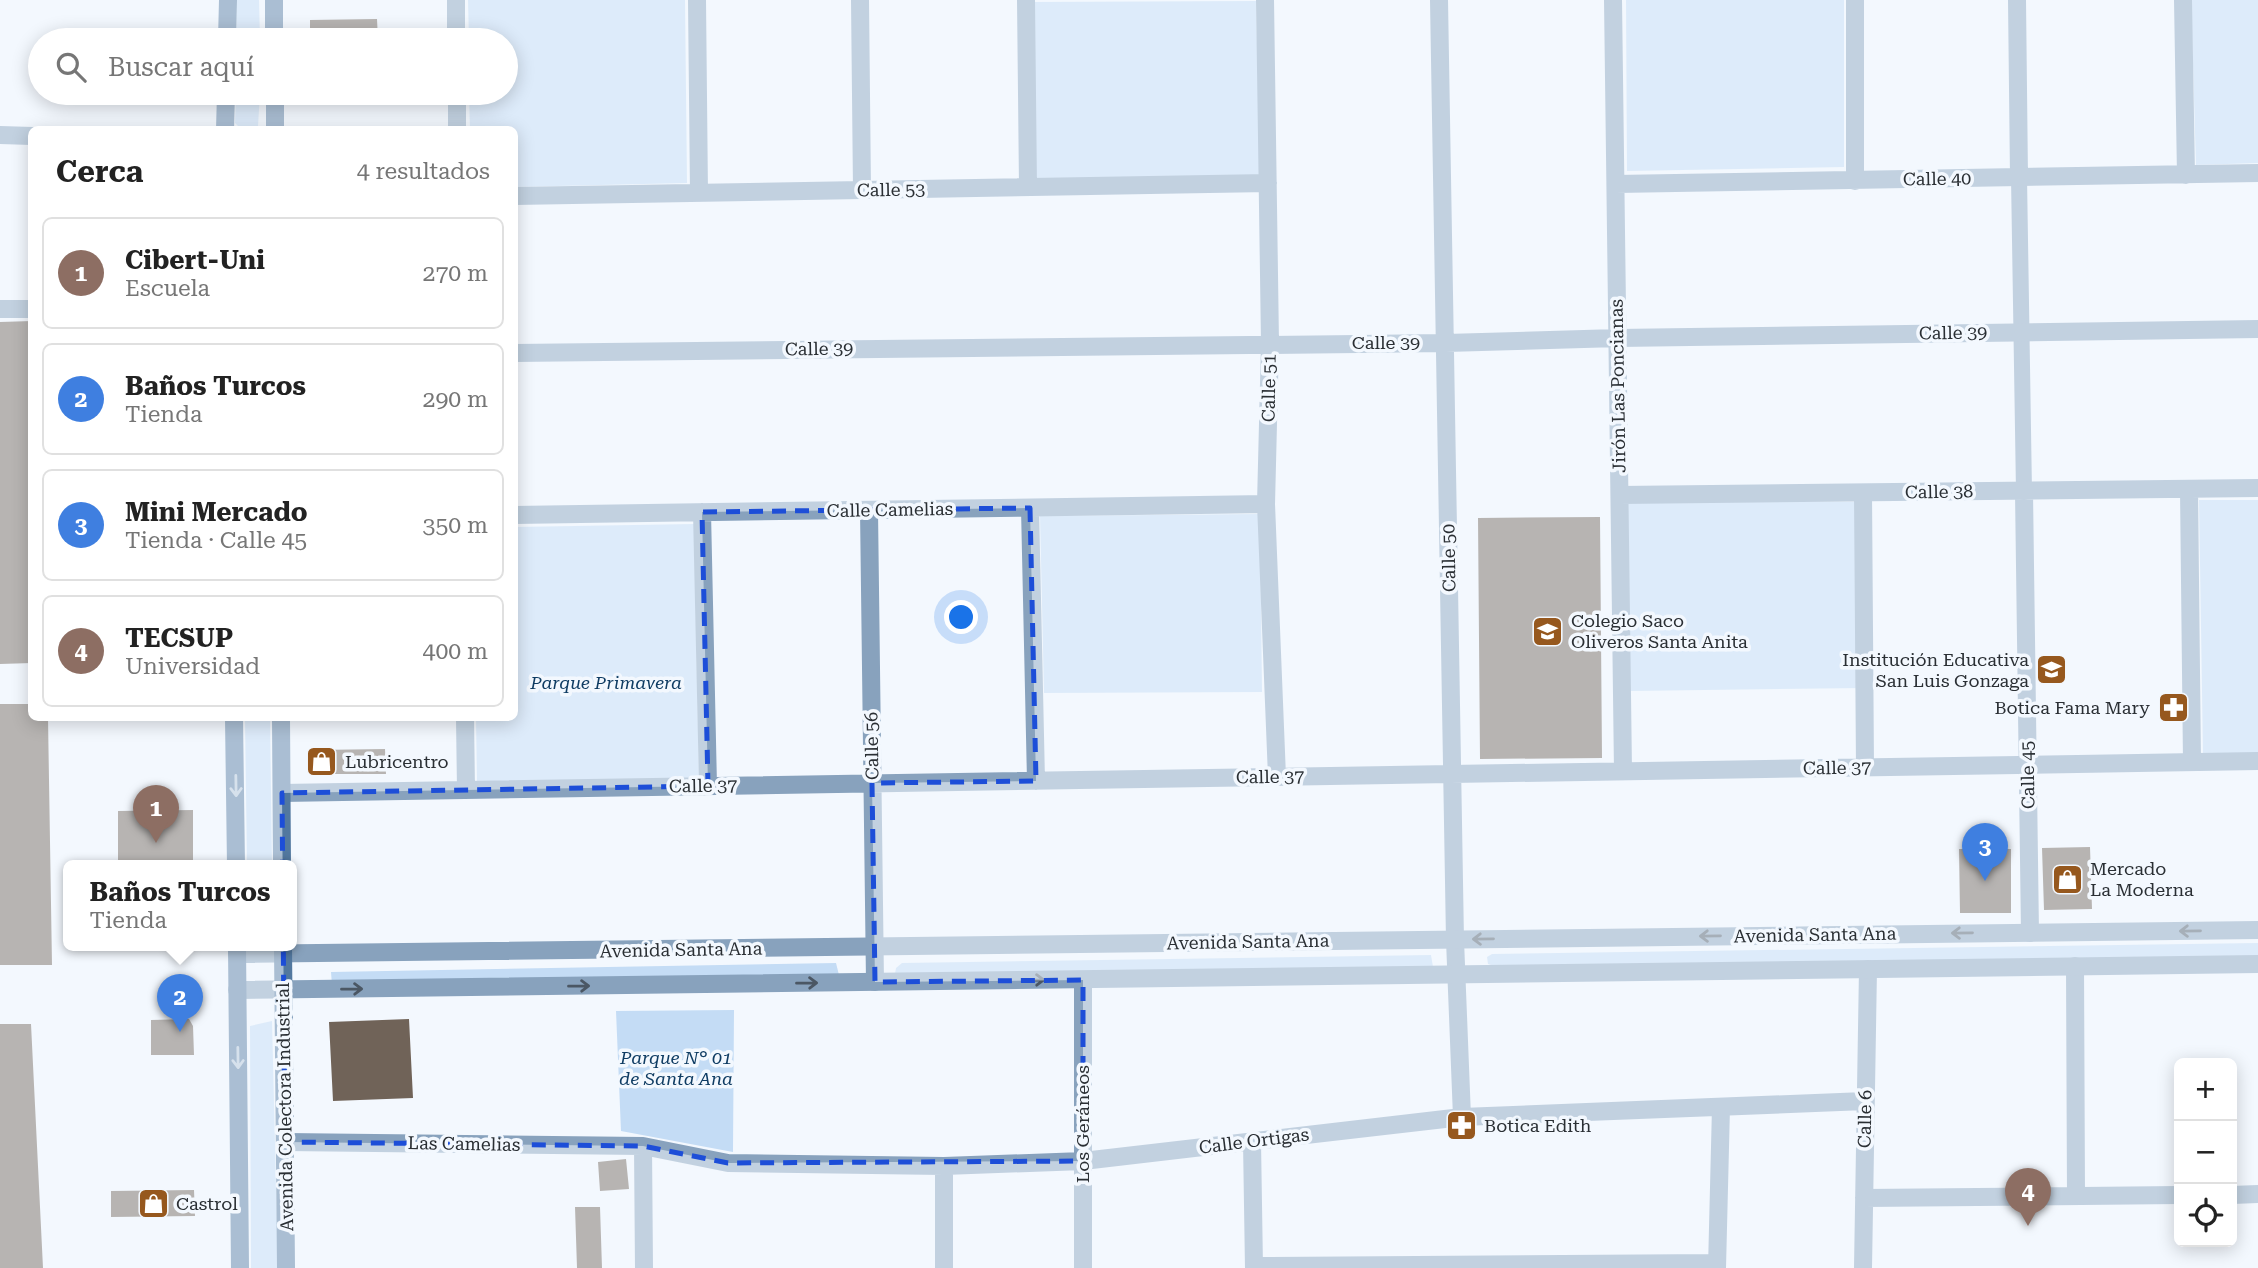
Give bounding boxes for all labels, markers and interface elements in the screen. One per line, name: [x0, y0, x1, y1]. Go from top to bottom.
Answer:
search box: [28, 28, 518, 105]
icon: search: [52, 48, 90, 86]
text: Buscar aquí: [108, 52, 254, 82]
text: Cerca: [56, 154, 143, 189]
text: 4 resultados: [357, 158, 490, 185]
street label: Calle 40: [1903, 167, 1971, 190]
street label: Calle 53: [857, 178, 925, 201]
text: Cibert-Uni: [125, 245, 265, 275]
text: 1: [75, 260, 87, 287]
text: 270 m: [423, 260, 488, 287]
text: Escuela: [125, 275, 210, 302]
street label: Jirón Las Poncianas: [1605, 299, 1630, 473]
street label: Calle 39: [1919, 321, 1987, 344]
street label: Calle 39: [1352, 332, 1420, 353]
street label: Calle 39: [785, 337, 853, 360]
street label: Calle 51: [1257, 354, 1280, 422]
text: Baños Turcos: [125, 371, 306, 401]
text: 2: [75, 386, 87, 413]
text: 290 m: [423, 386, 488, 413]
text: Tienda: [125, 401, 202, 428]
street label: Calle 38: [1905, 480, 1973, 503]
text: Mini Mercado: [125, 497, 308, 527]
street label: Calle Camelias: [827, 498, 953, 521]
text: 3: [75, 512, 87, 539]
text: 350 m: [423, 512, 488, 539]
street label: Calle 50: [1437, 524, 1460, 592]
text: Tienda · Calle 45: [125, 527, 307, 554]
your location: [944, 600, 978, 634]
place label: Colegio Saco Oliveros Santa Anita: [1571, 610, 1748, 652]
school or university icon: Colegio Saco Oliveros Santa Anita: [1531, 614, 1565, 648]
text: TECSUP: [125, 623, 233, 653]
text: 4: [75, 638, 87, 665]
text: 400 m: [423, 638, 488, 665]
place label: Institución Educativa San Luis Gonzaga: [1842, 649, 2029, 691]
text: Universidad: [125, 653, 260, 680]
school or university icon: Institución Educativa San Luis Gonzaga: [2035, 653, 2069, 687]
park label: Parque Primavera: [529, 672, 682, 693]
pharmacy icon: Botica Fama Mary: [2156, 691, 2190, 725]
place label: Botica Fama Mary: [1994, 697, 2150, 718]
street label: Calle 56: [860, 712, 883, 780]
street label: Calle 45: [2016, 741, 2039, 809]
shop icon: Lubricentro: [305, 745, 339, 779]
place label: Lubricentro: [345, 751, 449, 772]
street label: Calle 37: [1803, 756, 1871, 779]
street label: Calle 37: [1236, 765, 1304, 788]
one-way arrow: [229, 774, 242, 797]
street label: Calle 37: [669, 774, 737, 797]
pin: 1: [133, 785, 179, 843]
pin: 3: [1962, 823, 2008, 881]
place label: Mercado La Moderna: [2090, 858, 2194, 900]
popup: [63, 860, 297, 951]
shop icon: Mercado La Moderna: [2050, 862, 2084, 896]
text: Baños Turcos: [90, 877, 270, 907]
text: Tienda: [90, 907, 167, 934]
street label: Avenida Santa Ana: [1733, 923, 1897, 946]
one-way arrow: [2179, 924, 2202, 937]
one-way arrow: [1951, 927, 1974, 940]
street label: Avenida Santa Ana: [1166, 930, 1330, 953]
one-way arrow: [1699, 930, 1722, 943]
one-way arrow: [1472, 932, 1495, 946]
street label: Avenida Santa Ana: [599, 938, 763, 961]
one-way arrow: [1023, 973, 1046, 987]
pin: 2: [157, 974, 203, 1032]
one-way arrow: [795, 976, 818, 990]
one-way arrow: [568, 979, 591, 992]
street label: Avenida Colectora Industrial: [272, 982, 297, 1232]
one-way arrow: [340, 982, 363, 995]
one-way arrow: [231, 1046, 245, 1069]
park label: Parque N° 01 de Santa Ana: [619, 1047, 733, 1089]
map controls: [2174, 1058, 2237, 1247]
button: +: [2174, 1058, 2237, 1121]
street label: Los Geráneos: [1072, 1065, 1093, 1183]
street label: Calle 6: [1853, 1090, 1876, 1148]
pharmacy icon: Botica Edith: [1444, 1109, 1478, 1143]
place label: Botica Edith: [1484, 1115, 1592, 1136]
button: −: [2174, 1121, 2237, 1184]
street label: Calle Ortigas: [1198, 1123, 1310, 1158]
street label: Las Camelias: [408, 1132, 520, 1155]
pin: 4: [2005, 1168, 2051, 1226]
button: locate: [2174, 1184, 2237, 1247]
shop icon: Castrol: [136, 1187, 170, 1221]
place label: Castrol: [176, 1193, 238, 1214]

